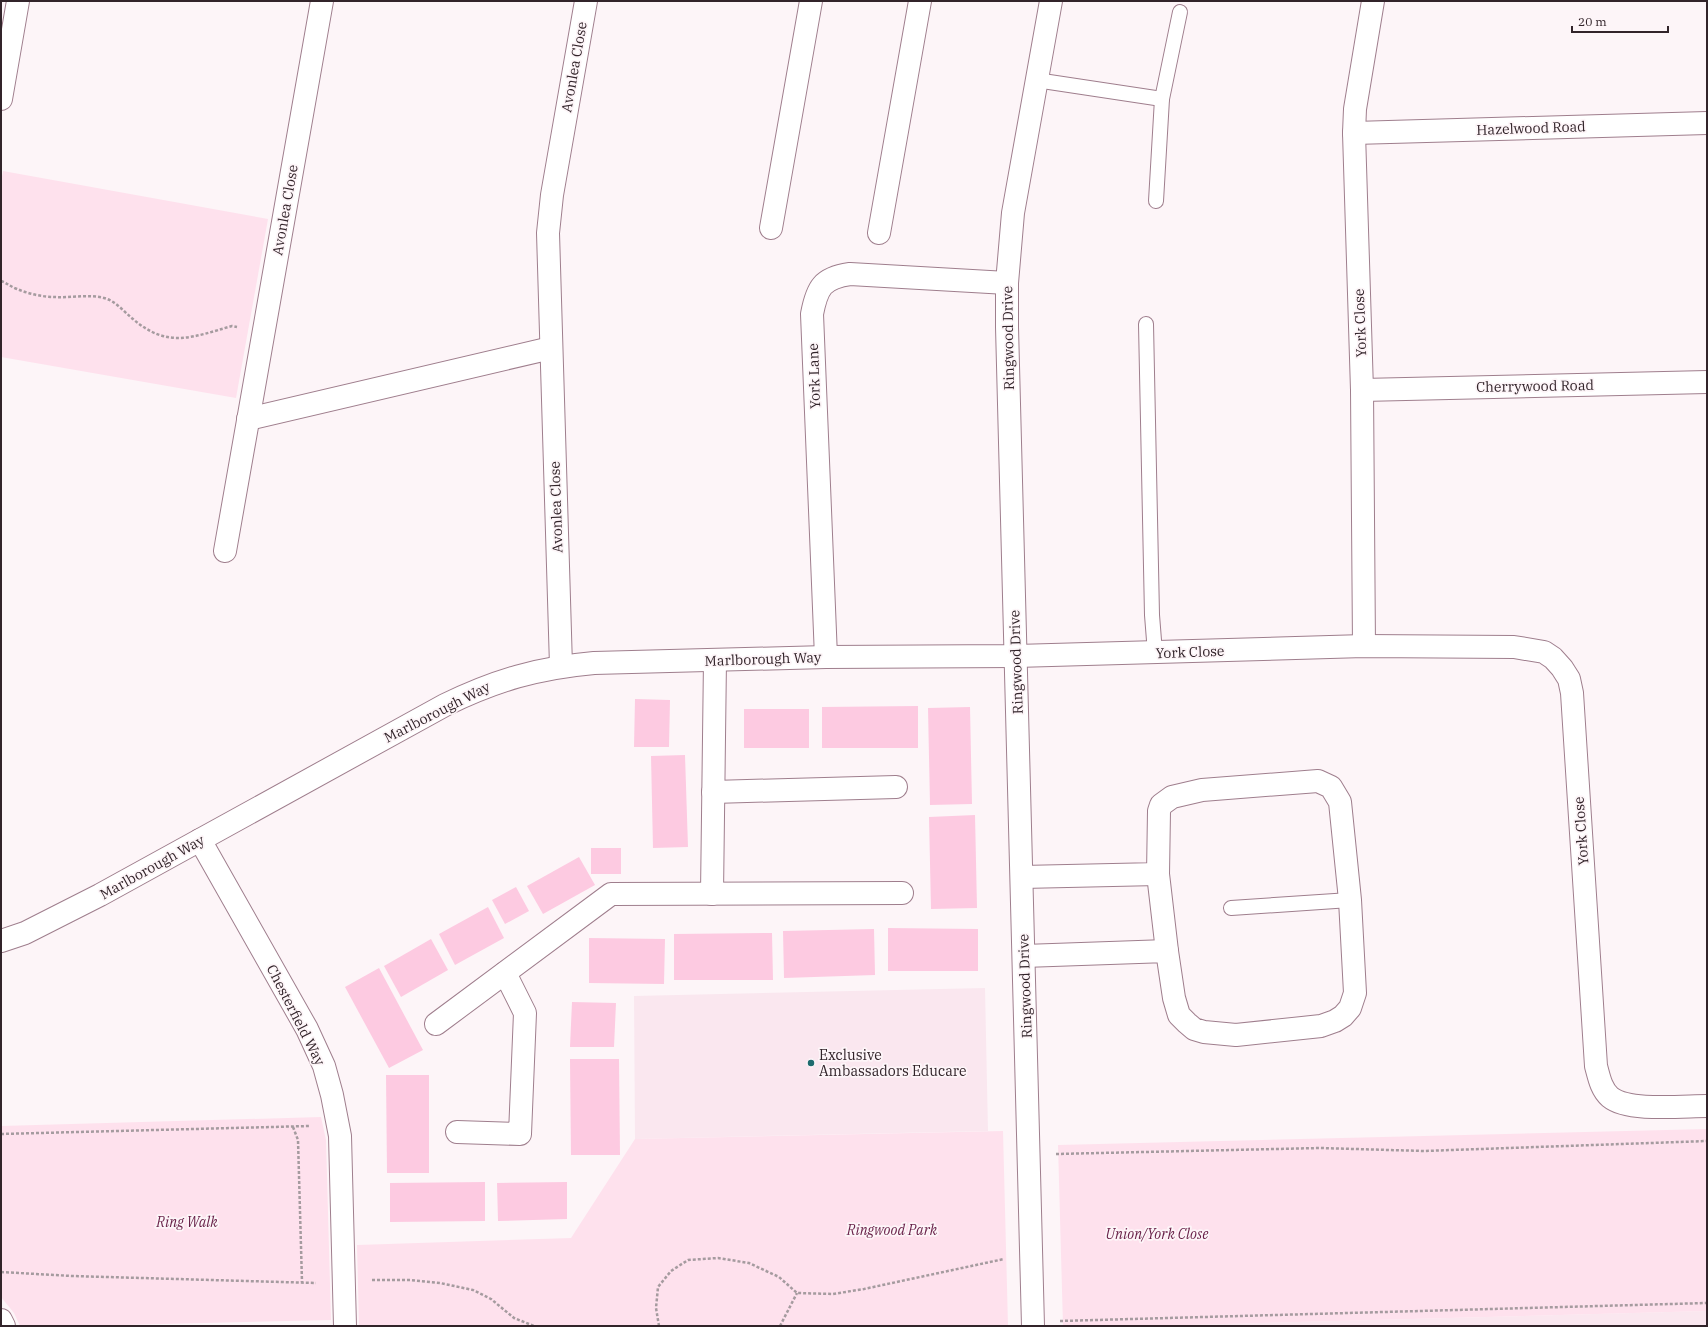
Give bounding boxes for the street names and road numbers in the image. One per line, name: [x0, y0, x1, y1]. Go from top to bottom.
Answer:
street label: Avonlea Close: [557, 20, 591, 114]
street label: Hazelwood Road: [1476, 117, 1586, 139]
street label: Avonlea Close: [268, 163, 302, 257]
street label: Ringwood Drive: [998, 286, 1018, 390]
street label: York Close: [1350, 288, 1370, 358]
street label: York Lane: [804, 343, 824, 409]
street label: Cherrywood Road: [1476, 376, 1595, 396]
street label: Avonlea Close: [545, 461, 567, 553]
street label: Ringwood Drive: [1005, 610, 1027, 714]
street label: York Close: [1155, 642, 1225, 662]
street label: Marlborough Way: [704, 648, 822, 670]
street label: Marlborough Way: [381, 677, 494, 747]
street label: York Close: [1570, 796, 1592, 866]
street label: Marlborough Way: [97, 831, 208, 903]
street label: Ringwood Drive: [1014, 934, 1036, 1038]
street label: Chesterfield Way: [263, 961, 329, 1069]

